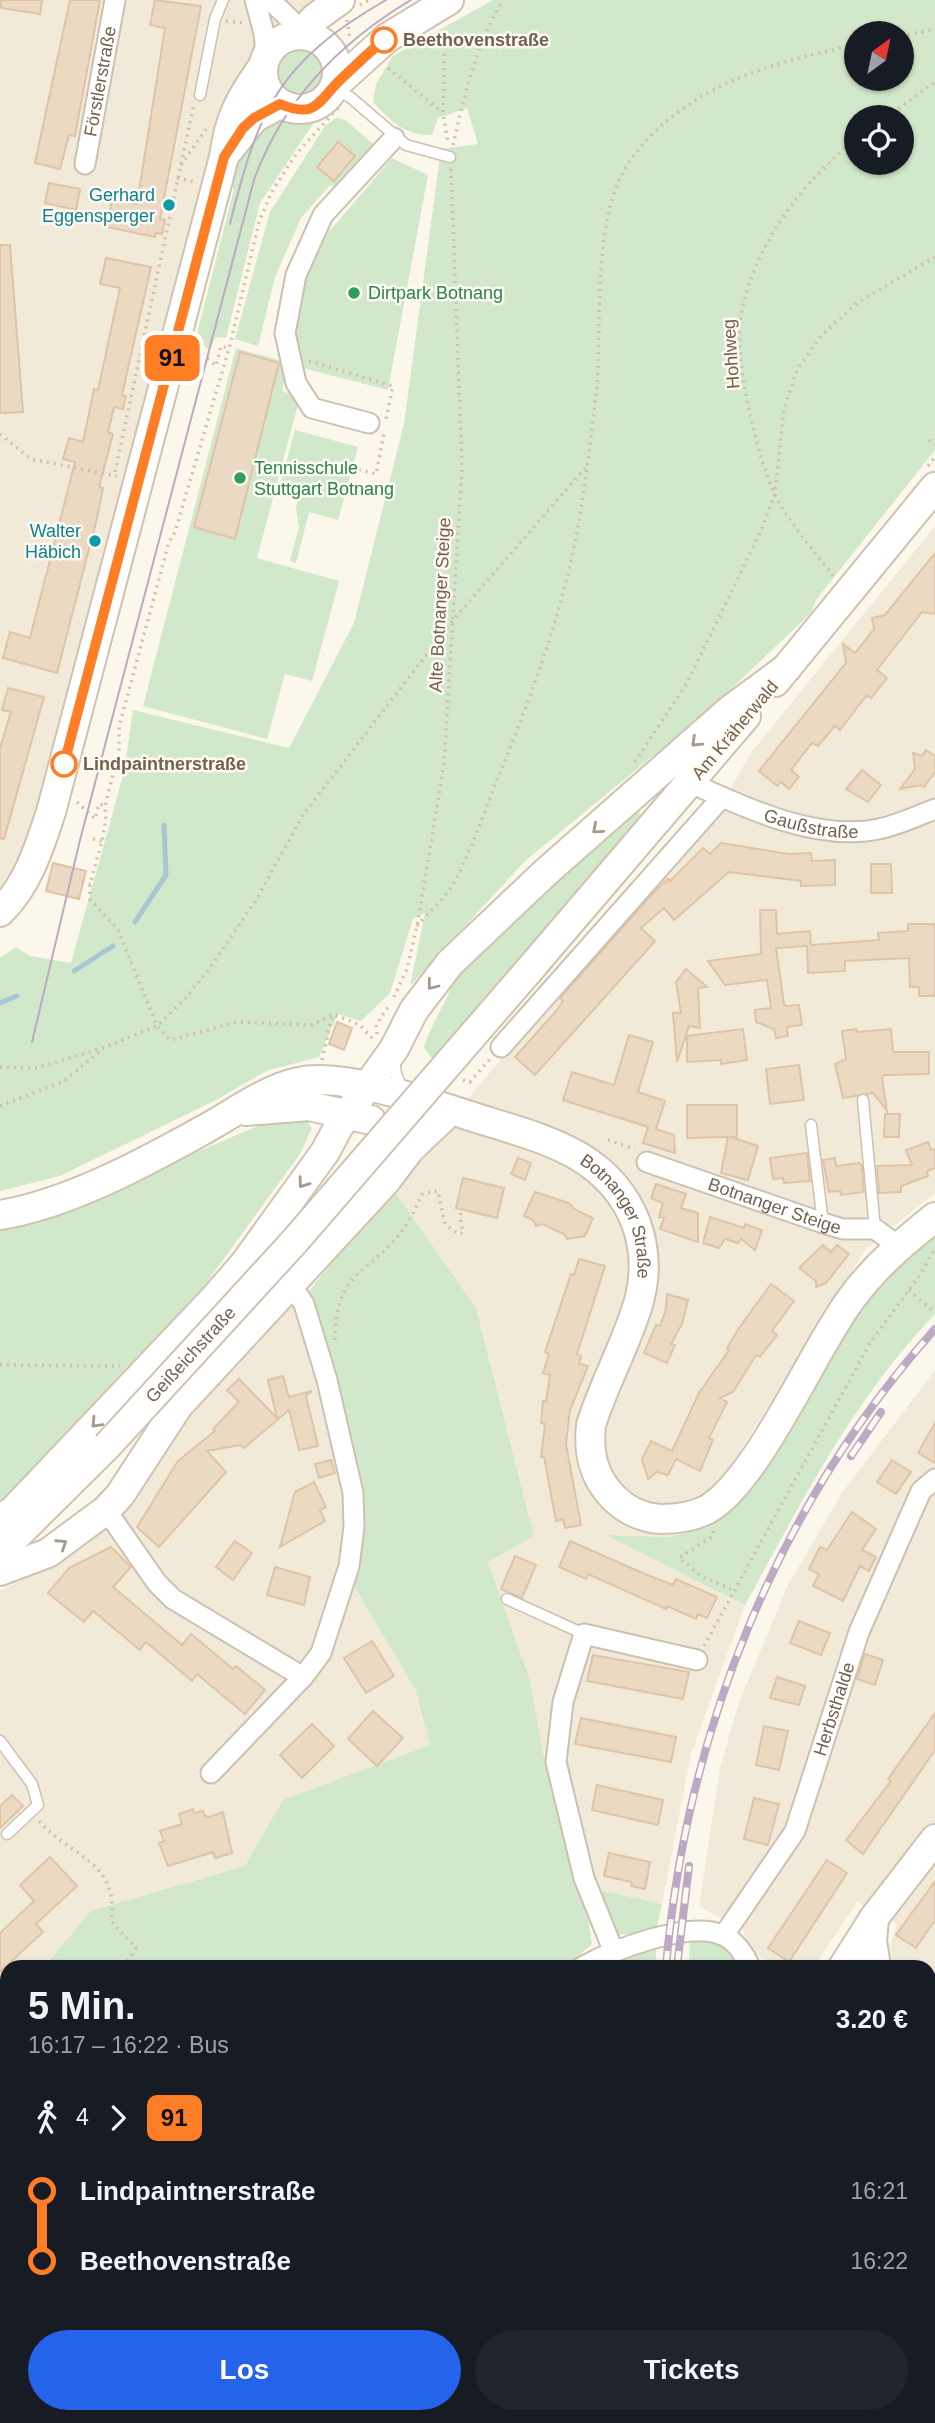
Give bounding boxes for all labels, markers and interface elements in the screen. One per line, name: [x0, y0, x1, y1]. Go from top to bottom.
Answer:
north arrow: [844, 21, 914, 91]
map controls: [844, 21, 914, 175]
street label: Förstlerstraße: [80, 24, 120, 138]
marker: Beethovenstraße: [371, 27, 397, 53]
place label: Beethovenstraße: [403, 30, 549, 50]
button: locate: [844, 105, 914, 175]
place label: Gerhard Eggensperger: [42, 185, 155, 226]
marker: Gerhard Eggensperger: [161, 197, 177, 213]
place label: Dirtpark Botnang: [368, 283, 503, 303]
marker: Dirtpark Botnang: [346, 285, 362, 301]
street label: Hohlweg: [719, 318, 743, 390]
line badge: 91: [140, 335, 204, 381]
text: 91: [159, 344, 185, 371]
place label: Tennisschule Stuttgart Botnang: [254, 458, 394, 499]
marker: Tennisschule Stuttgart Botnang: [232, 470, 248, 486]
street label: Alte Botnanger Steige: [425, 517, 455, 693]
place label: Walter Häbich: [25, 521, 81, 562]
marker: Walter Häbich: [87, 533, 103, 549]
street label: Am Kräherwald: [688, 676, 782, 784]
one-way arrow: [691, 734, 704, 747]
marker: Lindpaintnerstraße: [51, 751, 77, 777]
place label: Lindpaintnerstraße: [83, 754, 246, 774]
street label: Gaußstraße: [761, 805, 859, 842]
one-way arrow: [592, 821, 605, 833]
one-way arrow: [428, 977, 441, 990]
street label: Botnanger Straße: [576, 1150, 654, 1279]
street label: Botnanger Steige: [706, 1174, 843, 1238]
one-way arrow: [299, 1175, 311, 1188]
street label: Geißeichstraße: [142, 1302, 240, 1407]
one-way arrow: [92, 1414, 105, 1427]
one-way arrow: [55, 1539, 68, 1552]
street label: Herbsthalde: [810, 1660, 859, 1758]
text: 5 Min.: [28, 1985, 136, 2027]
text: 3.20 €: [836, 2004, 908, 2034]
text: 16:17 – 16:22 · Bus: [28, 2032, 229, 2058]
icon: walk: [28, 2099, 66, 2137]
icon: forward: [99, 2099, 137, 2137]
text: 4: [76, 2104, 89, 2130]
text: 91: [161, 2104, 188, 2131]
text: Lindpaintnerstraße: [80, 2176, 315, 2206]
text: 16:21: [850, 2178, 908, 2204]
text: Beethovenstraße: [80, 2246, 291, 2276]
text: 16:22: [850, 2248, 908, 2274]
button: Los: [28, 2330, 461, 2410]
button: Tickets: [475, 2330, 908, 2410]

